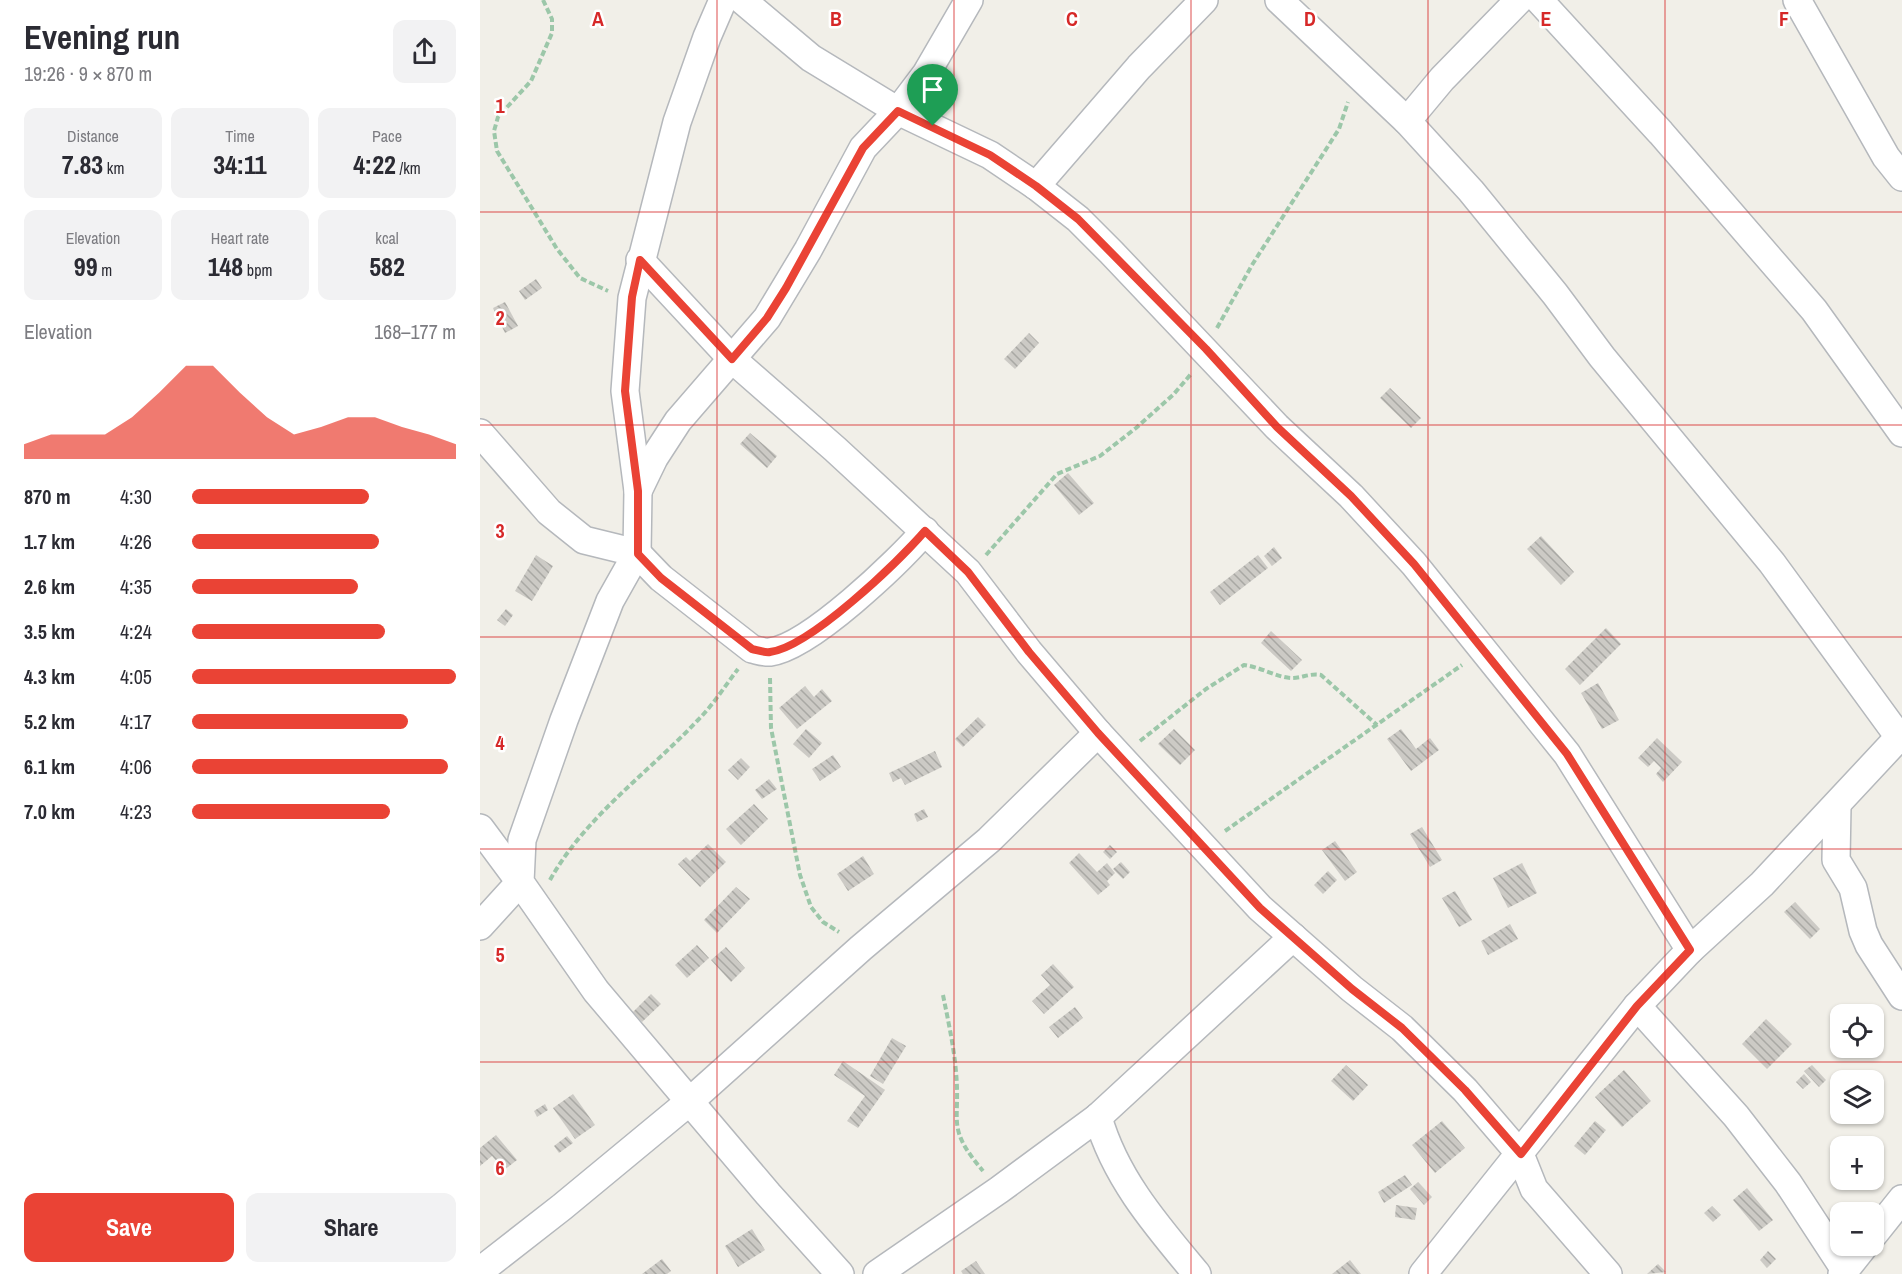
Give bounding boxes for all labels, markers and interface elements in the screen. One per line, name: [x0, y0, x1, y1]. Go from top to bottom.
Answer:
text: A: [592, 5, 604, 32]
text: B: [830, 5, 842, 32]
text: C: [1066, 5, 1078, 32]
text: D: [1304, 5, 1316, 32]
text: E: [1541, 5, 1552, 32]
text: F: [1779, 5, 1789, 32]
text: Evening run: [24, 15, 180, 59]
button: share: [393, 20, 456, 83]
text: 19:26 · 9 × 870 m: [24, 60, 152, 87]
pin: [907, 64, 958, 126]
icon: arrive: [916, 73, 949, 106]
text: 1: [495, 92, 505, 119]
text: Distance: [67, 125, 119, 147]
text: Time: [225, 125, 255, 147]
text: Pace: [372, 125, 402, 147]
text: 7.83: [62, 147, 103, 182]
text: 34:11: [213, 147, 267, 182]
text: 4:22: [353, 147, 396, 182]
text: km: [103, 157, 124, 179]
text: /km: [396, 157, 421, 179]
text: Elevation: [66, 227, 120, 249]
text: Heart rate: [211, 227, 269, 249]
text: kcal: [375, 227, 399, 249]
text: 99: [74, 249, 98, 284]
text: 148: [208, 249, 243, 284]
text: 582: [369, 249, 405, 284]
text: m: [98, 259, 112, 281]
text: bpm: [243, 259, 272, 281]
text: 2: [495, 304, 505, 331]
text: Elevation: [24, 318, 92, 345]
text: 168–177 m: [374, 318, 456, 345]
text: 870 m: [24, 483, 71, 510]
text: 4:30: [120, 483, 152, 510]
text: 3: [495, 517, 505, 544]
text: 1.7 km: [24, 528, 75, 555]
text: 4:26: [120, 528, 152, 555]
text: 2.6 km: [24, 573, 75, 600]
text: 4:35: [120, 573, 152, 600]
text: 3.5 km: [24, 618, 75, 645]
text: 4:24: [120, 618, 152, 645]
text: 4.3 km: [24, 663, 75, 690]
text: 4:05: [120, 663, 152, 690]
text: 5.2 km: [24, 708, 75, 735]
text: 4:17: [120, 708, 152, 735]
text: 4: [495, 729, 505, 756]
text: 6.1 km: [24, 753, 75, 780]
text: 4:06: [120, 753, 152, 780]
text: 7.0 km: [24, 798, 75, 825]
text: 4:23: [120, 798, 152, 825]
text: 5: [495, 941, 505, 968]
map controls: [1830, 1004, 1884, 1256]
button: locate: [1830, 1004, 1884, 1058]
button: layers: [1830, 1070, 1884, 1124]
button: +: [1830, 1136, 1884, 1190]
text: 6: [495, 1154, 505, 1181]
button: Save: [24, 1193, 234, 1262]
button: Share: [246, 1193, 456, 1262]
button: −: [1830, 1202, 1884, 1256]

